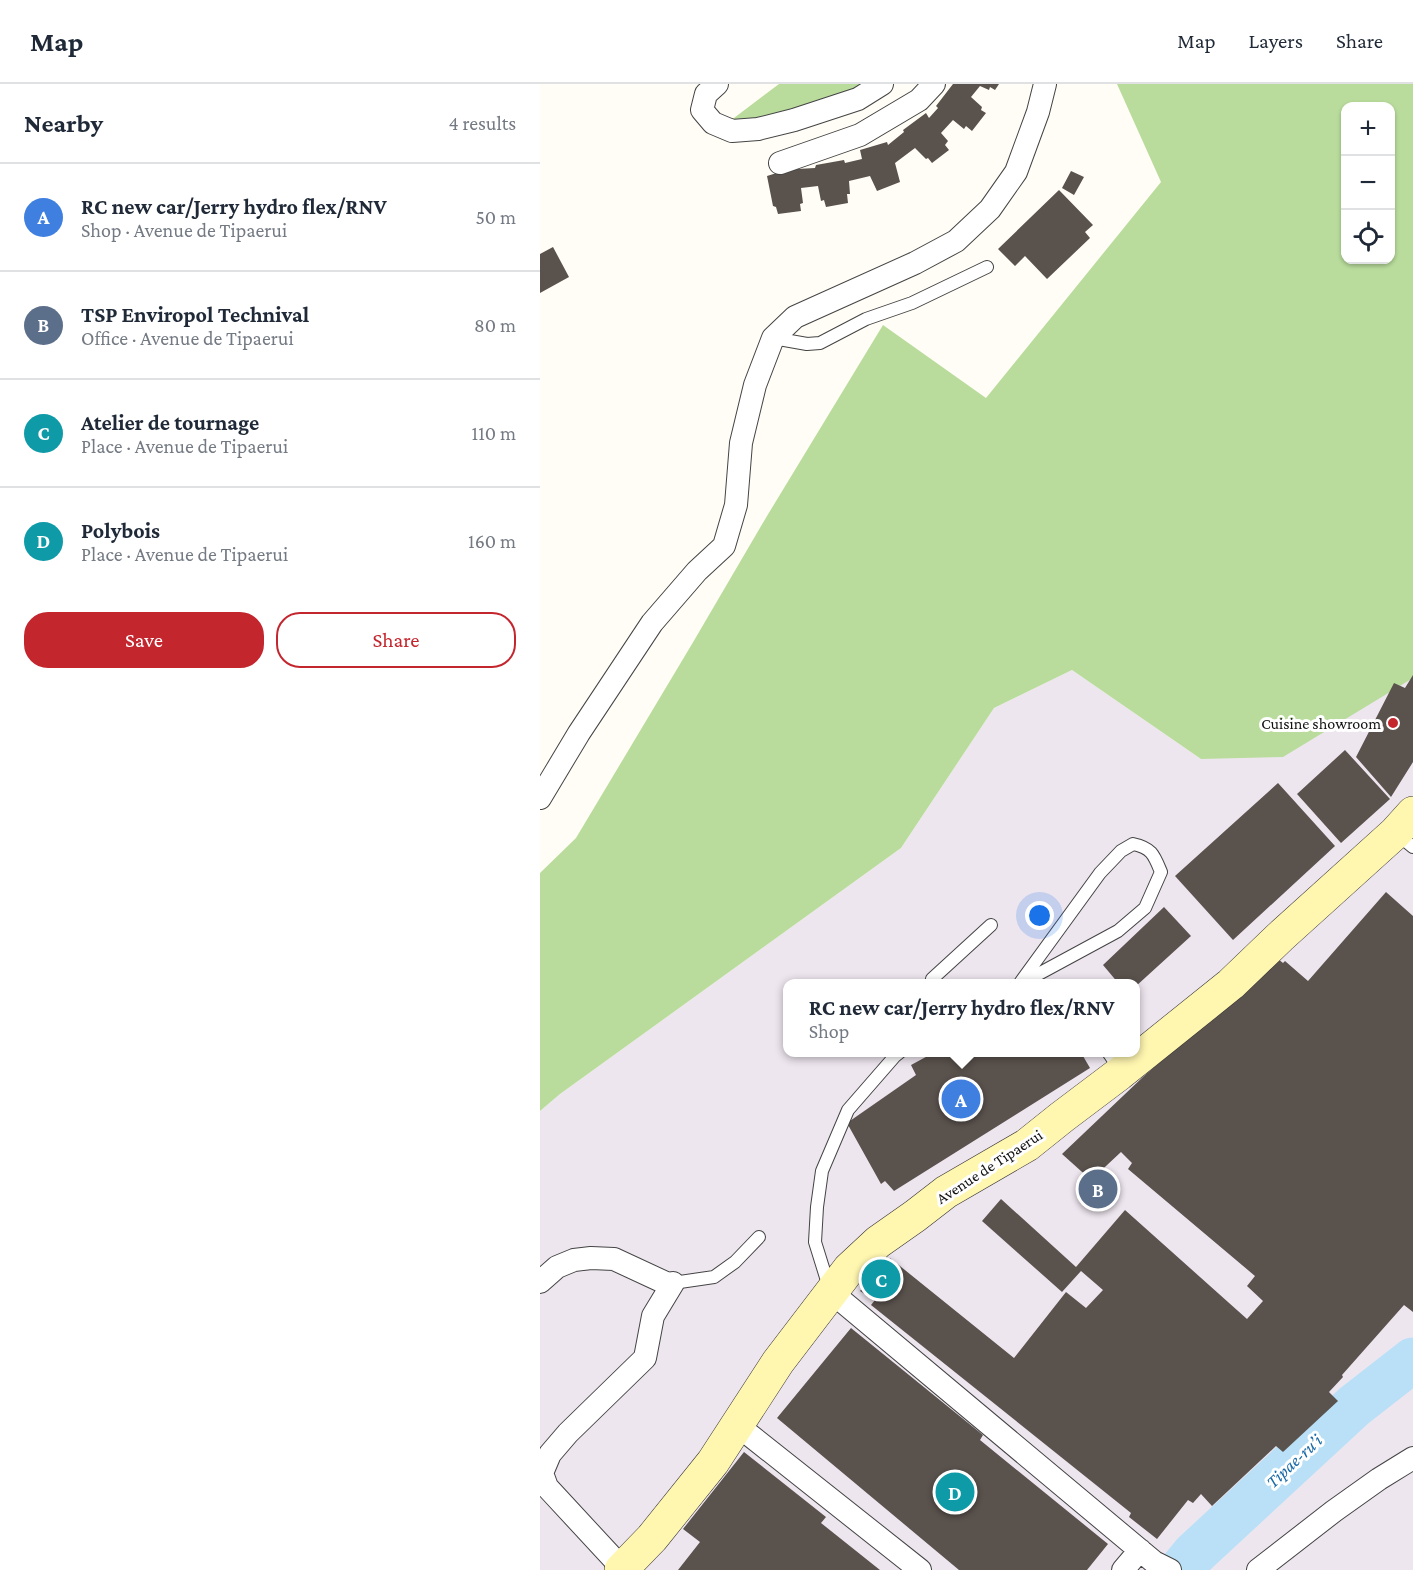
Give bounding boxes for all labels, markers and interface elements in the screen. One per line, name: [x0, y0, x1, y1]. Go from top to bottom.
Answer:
text: Map: [30, 26, 83, 57]
text: Map: [1177, 29, 1216, 53]
text: Layers: [1249, 29, 1303, 53]
text: Share: [1336, 29, 1383, 53]
map controls: [1341, 102, 1395, 264]
button: +: [1341, 102, 1395, 156]
text: Nearby: [24, 109, 103, 138]
text: 4 results: [449, 112, 516, 134]
button: −: [1341, 156, 1395, 210]
text: RC new car/Jerry hydro flex/RNV: [81, 194, 387, 219]
text: A: [38, 206, 49, 228]
text: 50 m: [475, 206, 516, 228]
button: locate: [1341, 210, 1395, 264]
text: Shop · Avenue de Tipaerui: [81, 219, 287, 241]
text: TSP Enviropol Technival: [81, 302, 309, 327]
text: B: [38, 314, 49, 336]
text: 80 m: [474, 314, 516, 336]
text: Office · Avenue de Tipaerui: [81, 327, 294, 349]
text: Atelier de tournage: [81, 410, 259, 435]
text: C: [37, 422, 50, 444]
text: 110 m: [472, 422, 516, 444]
text: Place · Avenue de Tipaerui: [81, 435, 288, 457]
text: Polybois: [81, 518, 160, 543]
text: D: [37, 530, 50, 552]
text: 160 m: [468, 530, 516, 552]
text: Place · Avenue de Tipaerui: [81, 543, 288, 565]
button: Save: [24, 612, 264, 668]
button: Share: [276, 612, 516, 668]
place label: Cuisine showroom: [1261, 715, 1381, 732]
marker: Cuisine showroom: [1386, 716, 1400, 730]
your location: [1025, 901, 1054, 930]
popup: [783, 979, 1140, 1057]
text: RC new car/Jerry hydro flex/RNV: [809, 995, 1114, 1020]
text: Shop: [809, 1020, 849, 1042]
pin: A: [942, 1076, 980, 1122]
street label: Avenue de Tipaerui: [933, 1126, 1046, 1208]
pin: B: [1078, 1166, 1118, 1212]
pin: C: [862, 1256, 900, 1302]
water label: Tipae-ru’i: [1262, 1430, 1326, 1492]
pin: D: [936, 1470, 974, 1514]

